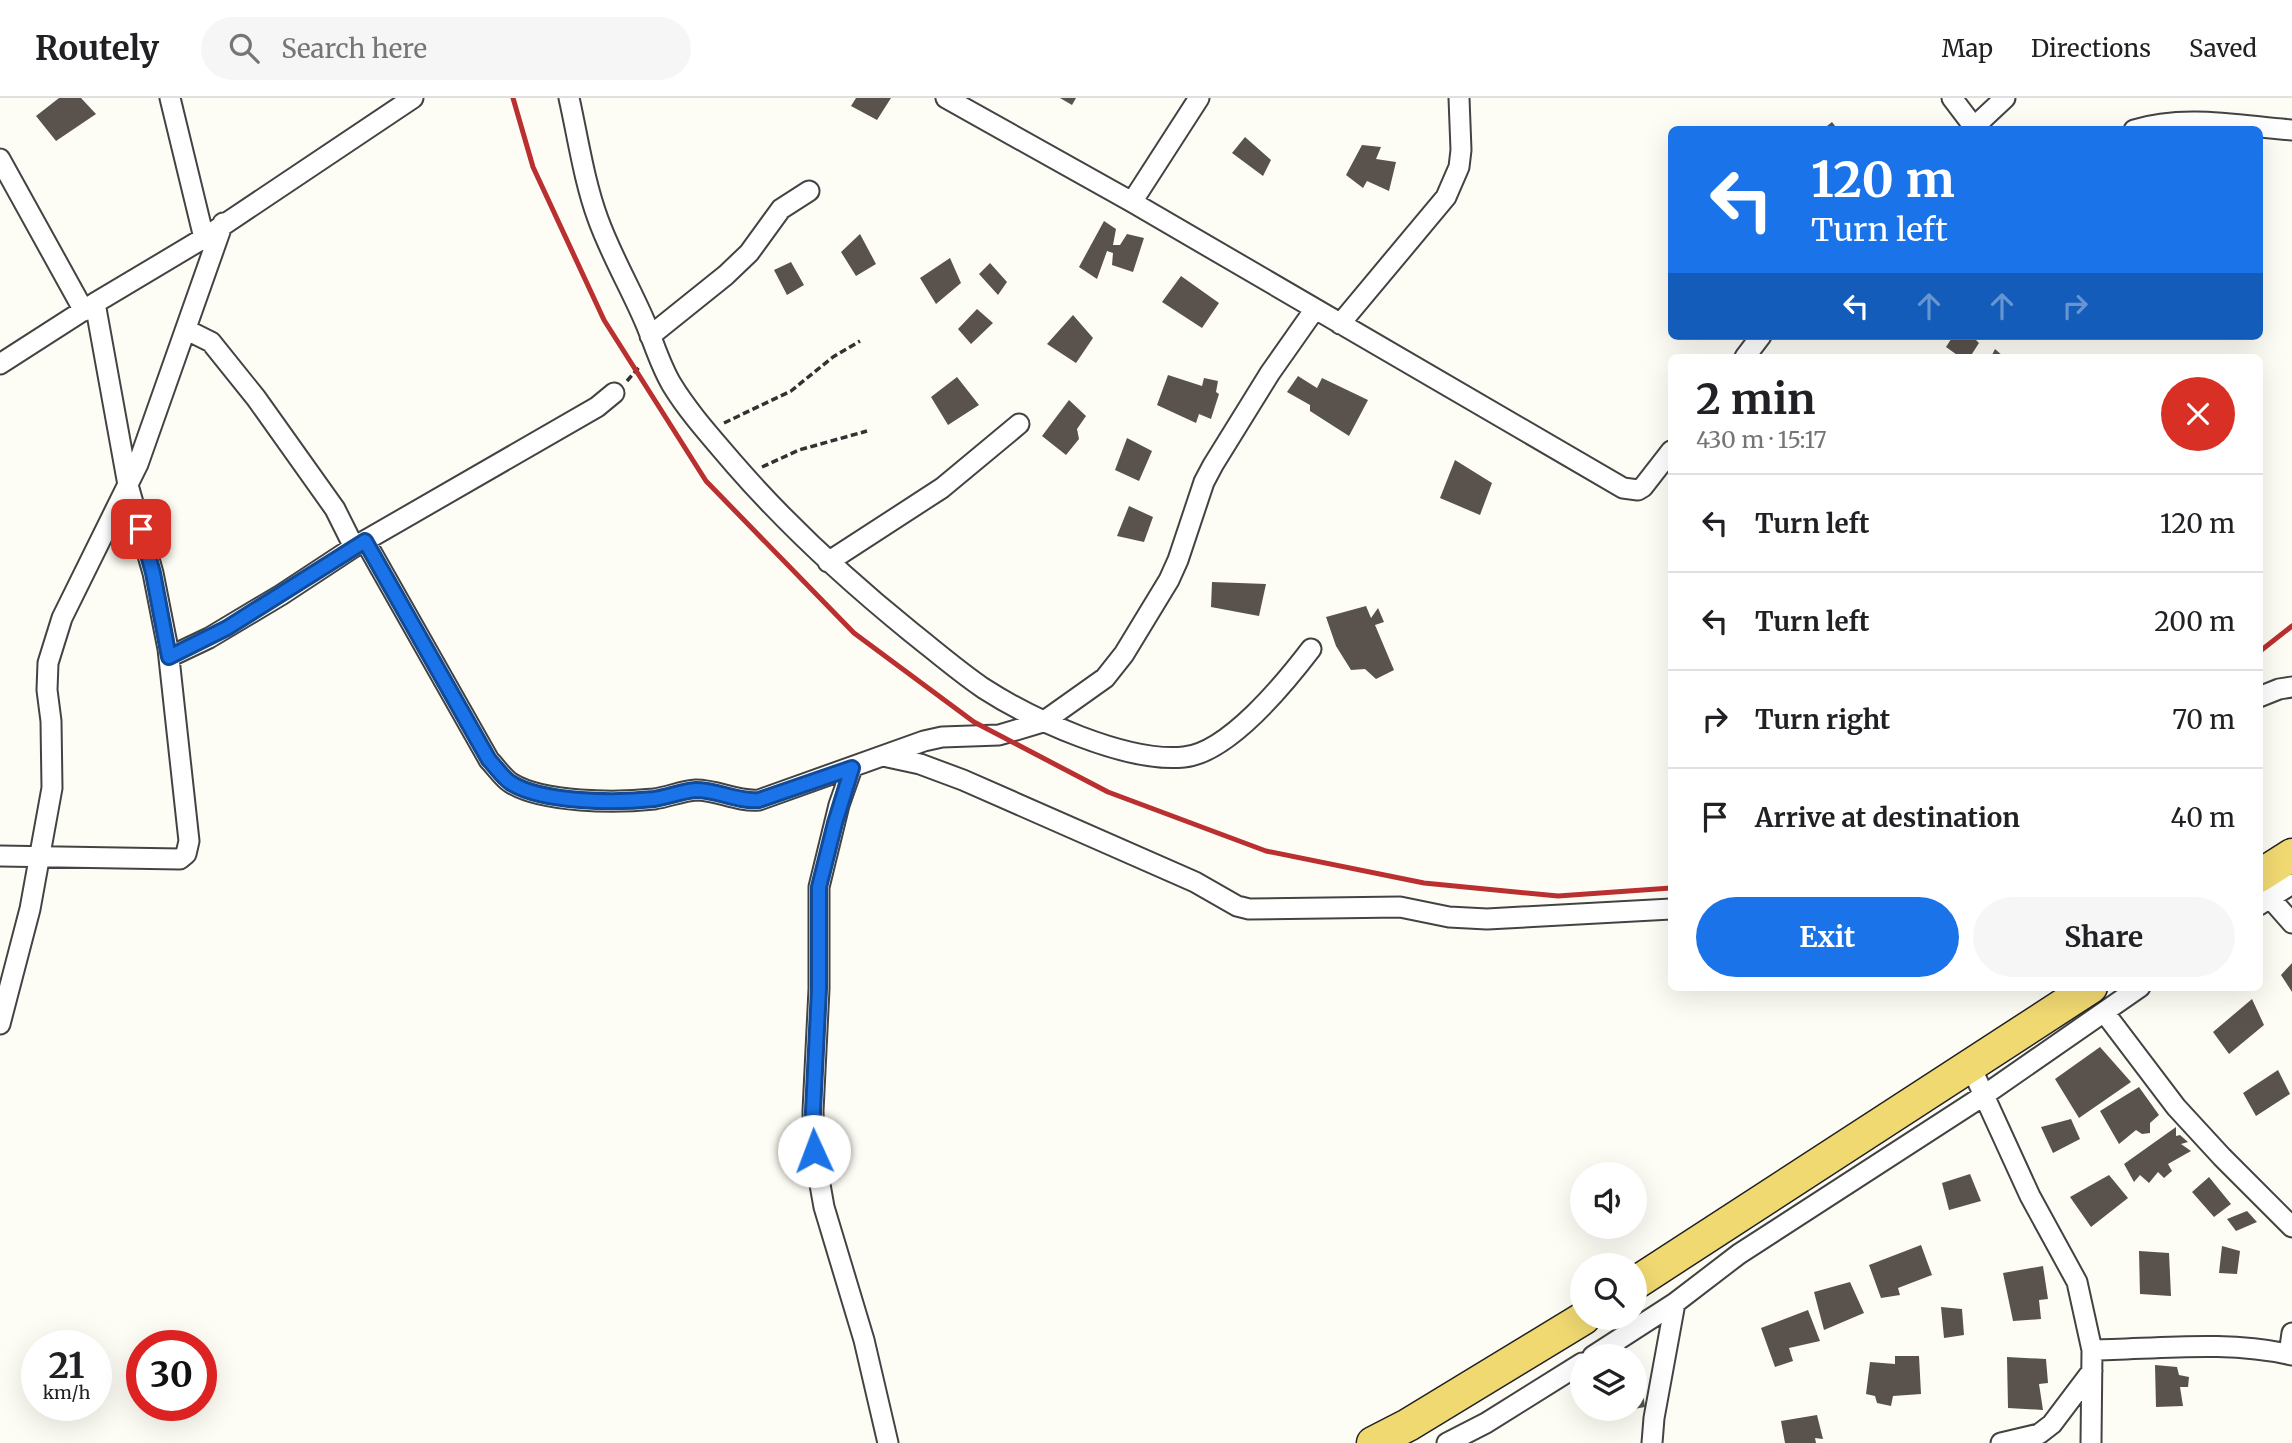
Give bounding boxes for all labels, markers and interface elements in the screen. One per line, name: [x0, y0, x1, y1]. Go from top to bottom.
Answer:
search box: [201, 17, 691, 80]
text: Routely: [35, 28, 159, 69]
icon: search: [225, 29, 263, 67]
text: Search here: [281, 32, 427, 65]
text: Map: [1942, 33, 1993, 64]
text: Directions: [2031, 33, 2151, 64]
text: Saved: [2189, 33, 2257, 64]
text: 120 m: [1811, 149, 1955, 210]
icon: left: [1696, 154, 1787, 245]
text: Turn left: [1811, 210, 1948, 250]
icon: left: [1837, 287, 1875, 325]
icon: ahead: [1910, 287, 1948, 325]
icon: ahead: [1983, 287, 2021, 325]
icon: right: [2056, 287, 2094, 325]
text: 2 min: [1696, 373, 1816, 425]
button: close: [2161, 377, 2235, 451]
text: 430 m · 15:17: [1696, 425, 1827, 454]
pin: [111, 499, 171, 559]
icon: left: [1696, 504, 1734, 542]
text: Turn left: [1755, 507, 1869, 540]
text: 120 m: [2160, 507, 2235, 540]
icon: arrive: [122, 510, 160, 548]
icon: left: [1696, 602, 1734, 640]
text: Turn left: [1755, 605, 1869, 638]
text: 200 m: [2154, 605, 2235, 638]
icon: right: [1696, 700, 1734, 738]
text: Turn right: [1755, 703, 1890, 736]
text: 70 m: [2172, 703, 2235, 736]
icon: arrive: [1696, 798, 1734, 836]
text: Arrive at destination: [1755, 801, 2020, 834]
text: 40 m: [2171, 801, 2235, 834]
button: Exit: [1696, 897, 1959, 977]
button: Share: [1973, 897, 2235, 977]
position arrow: [777, 1114, 851, 1188]
map controls: [1570, 1162, 1647, 1421]
button: sound: [1570, 1162, 1647, 1239]
button: search: [1570, 1253, 1647, 1330]
speed limit sign: 30: [126, 1330, 217, 1421]
text: 21: [49, 1344, 84, 1388]
button: layers: [1570, 1344, 1647, 1421]
text: km/h: [43, 1381, 90, 1404]

